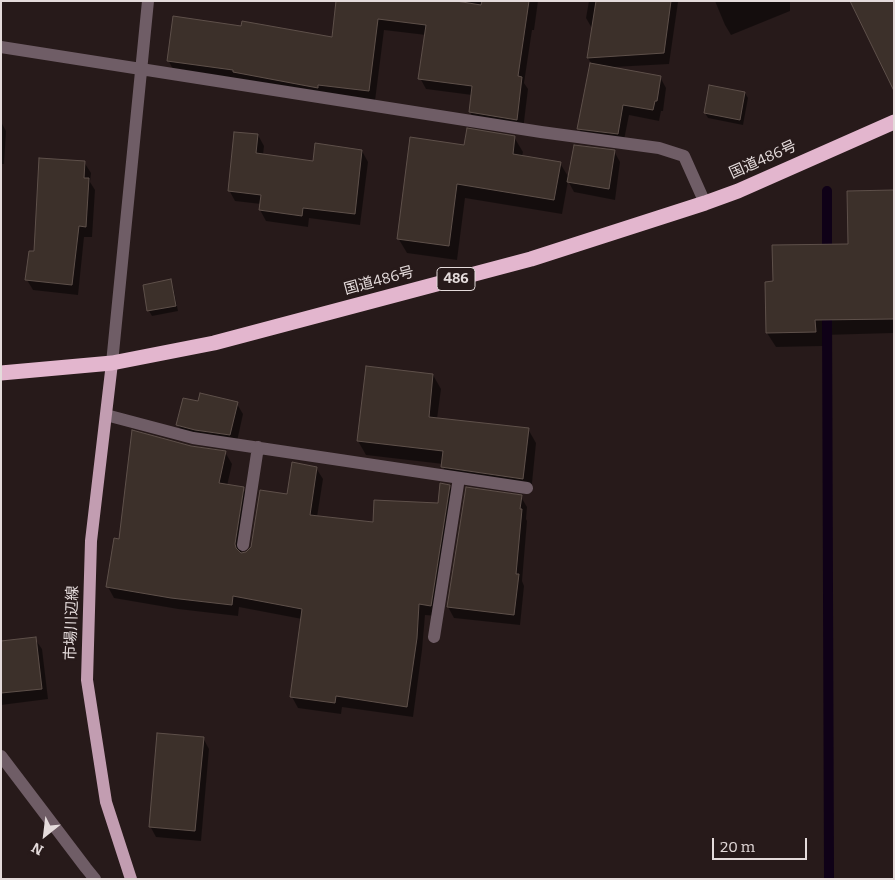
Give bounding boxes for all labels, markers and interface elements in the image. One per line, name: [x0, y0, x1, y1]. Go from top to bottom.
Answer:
street label: 国道486号: [727, 137, 799, 183]
street label: 国道486号: [342, 263, 416, 299]
road number: 486: [437, 268, 475, 290]
street label: 市場川辺線: [62, 585, 82, 661]
north arrow: [20, 810, 70, 860]
scale bar: [715, 828, 810, 860]
text: 20 m: [720, 838, 755, 856]
text: N: [29, 839, 46, 859]

